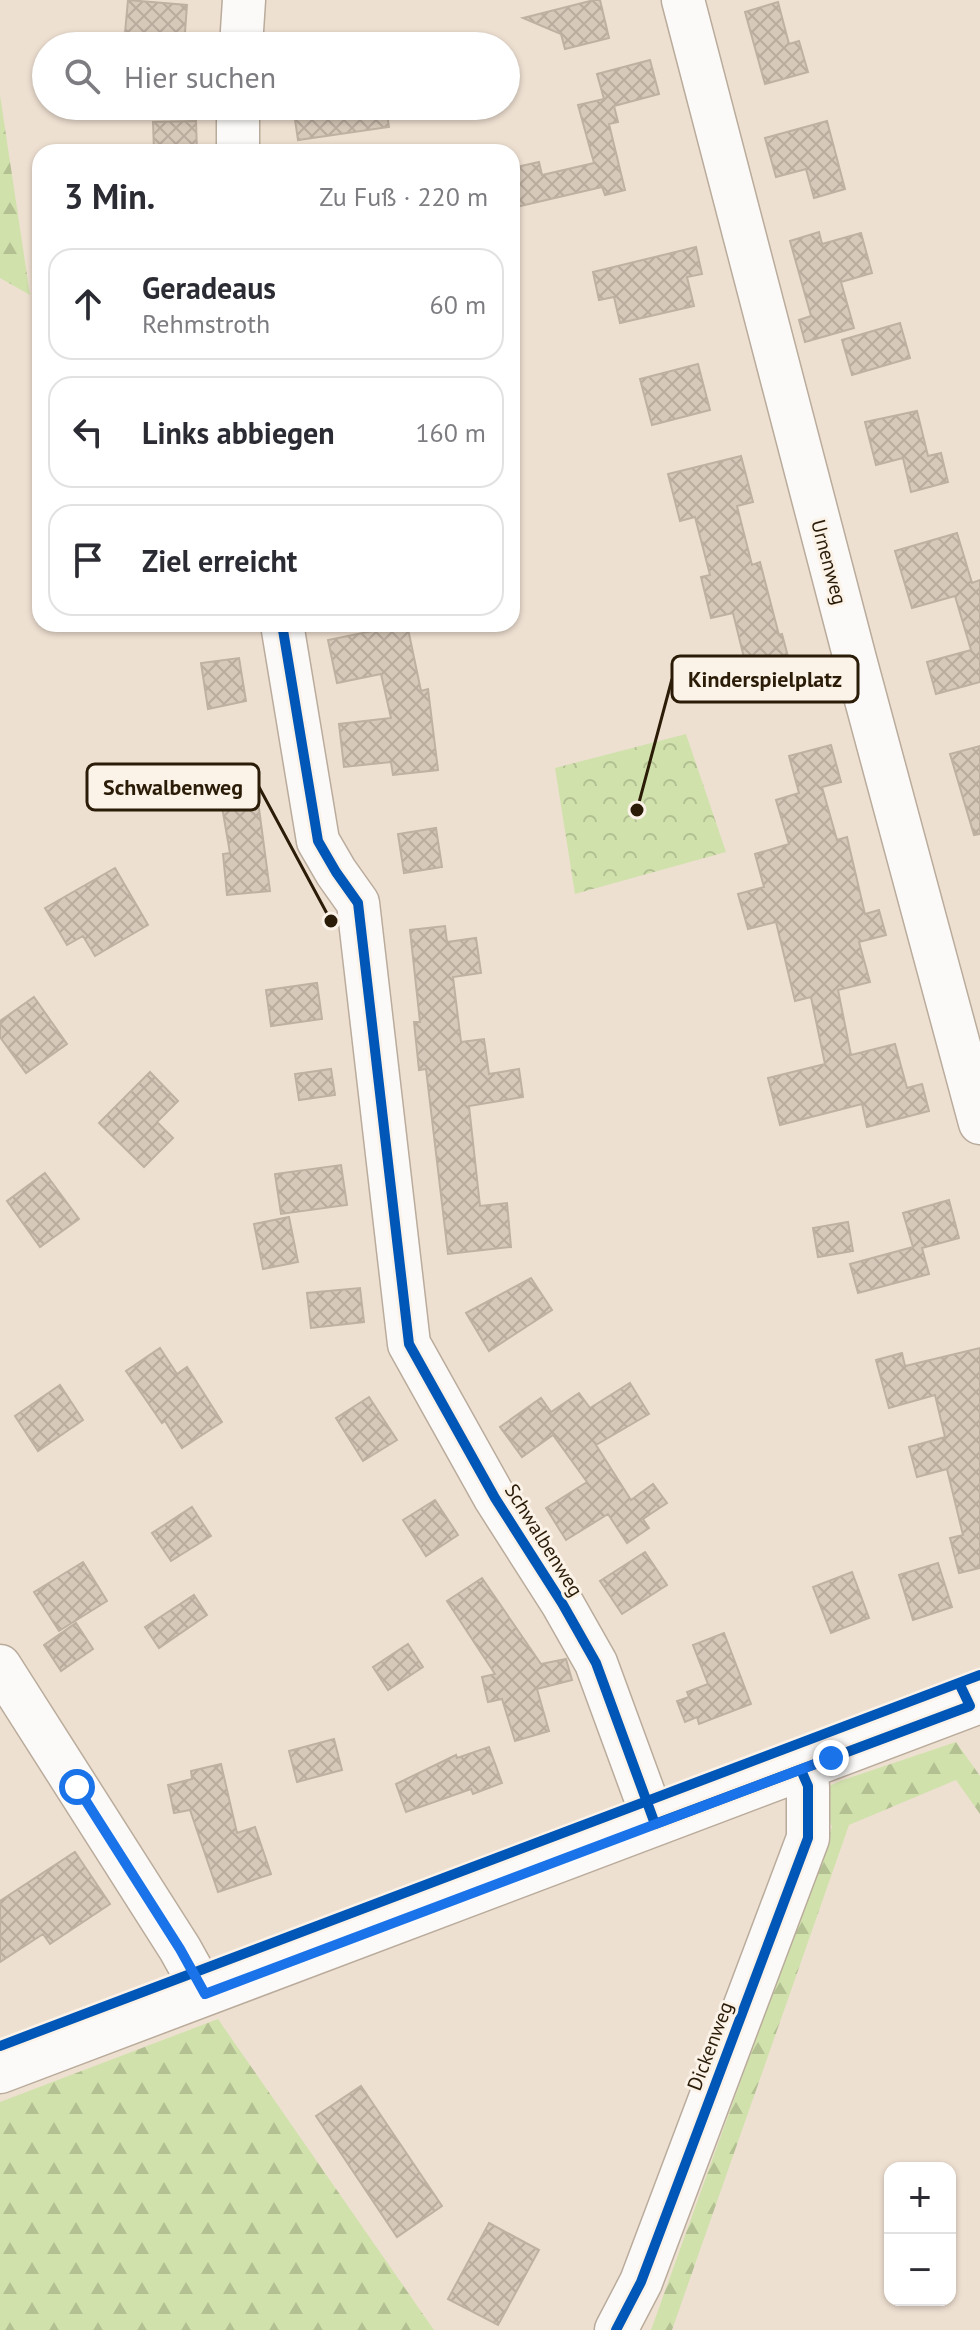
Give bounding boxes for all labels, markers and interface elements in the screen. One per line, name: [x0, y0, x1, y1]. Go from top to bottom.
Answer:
search box: [32, 32, 520, 120]
icon: search: [60, 54, 104, 98]
text: Hier suchen: [124, 57, 276, 96]
text: 3 Min.: [64, 174, 155, 218]
text: Zu Fuß · 220 m: [319, 180, 488, 213]
text: Geradeaus: [142, 268, 276, 307]
icon: ahead: [66, 282, 110, 326]
text: 60 m: [430, 288, 486, 321]
text: Rehmstroth: [142, 307, 270, 340]
icon: left: [66, 410, 110, 454]
text: Links abbiegen: [142, 413, 335, 452]
text: 160 m: [415, 416, 486, 449]
street label: Urnenweg: [805, 517, 853, 607]
icon: arrive: [66, 538, 110, 582]
text: Ziel erreicht: [142, 541, 297, 580]
callout: Kinderspielplatz: [672, 656, 858, 702]
text: Kinderspielplatz: [688, 665, 842, 693]
callout: Schwalbenweg: [87, 764, 259, 810]
text: Schwalbenweg: [103, 773, 243, 801]
street label: Schwalbenweg: [499, 1479, 589, 1601]
route end: [813, 1740, 849, 1776]
route start: [59, 1769, 95, 1805]
street label: Dickenweg: [681, 1998, 739, 2094]
map controls: [884, 2162, 956, 2306]
button: +: [884, 2162, 956, 2234]
button: −: [884, 2234, 956, 2306]

